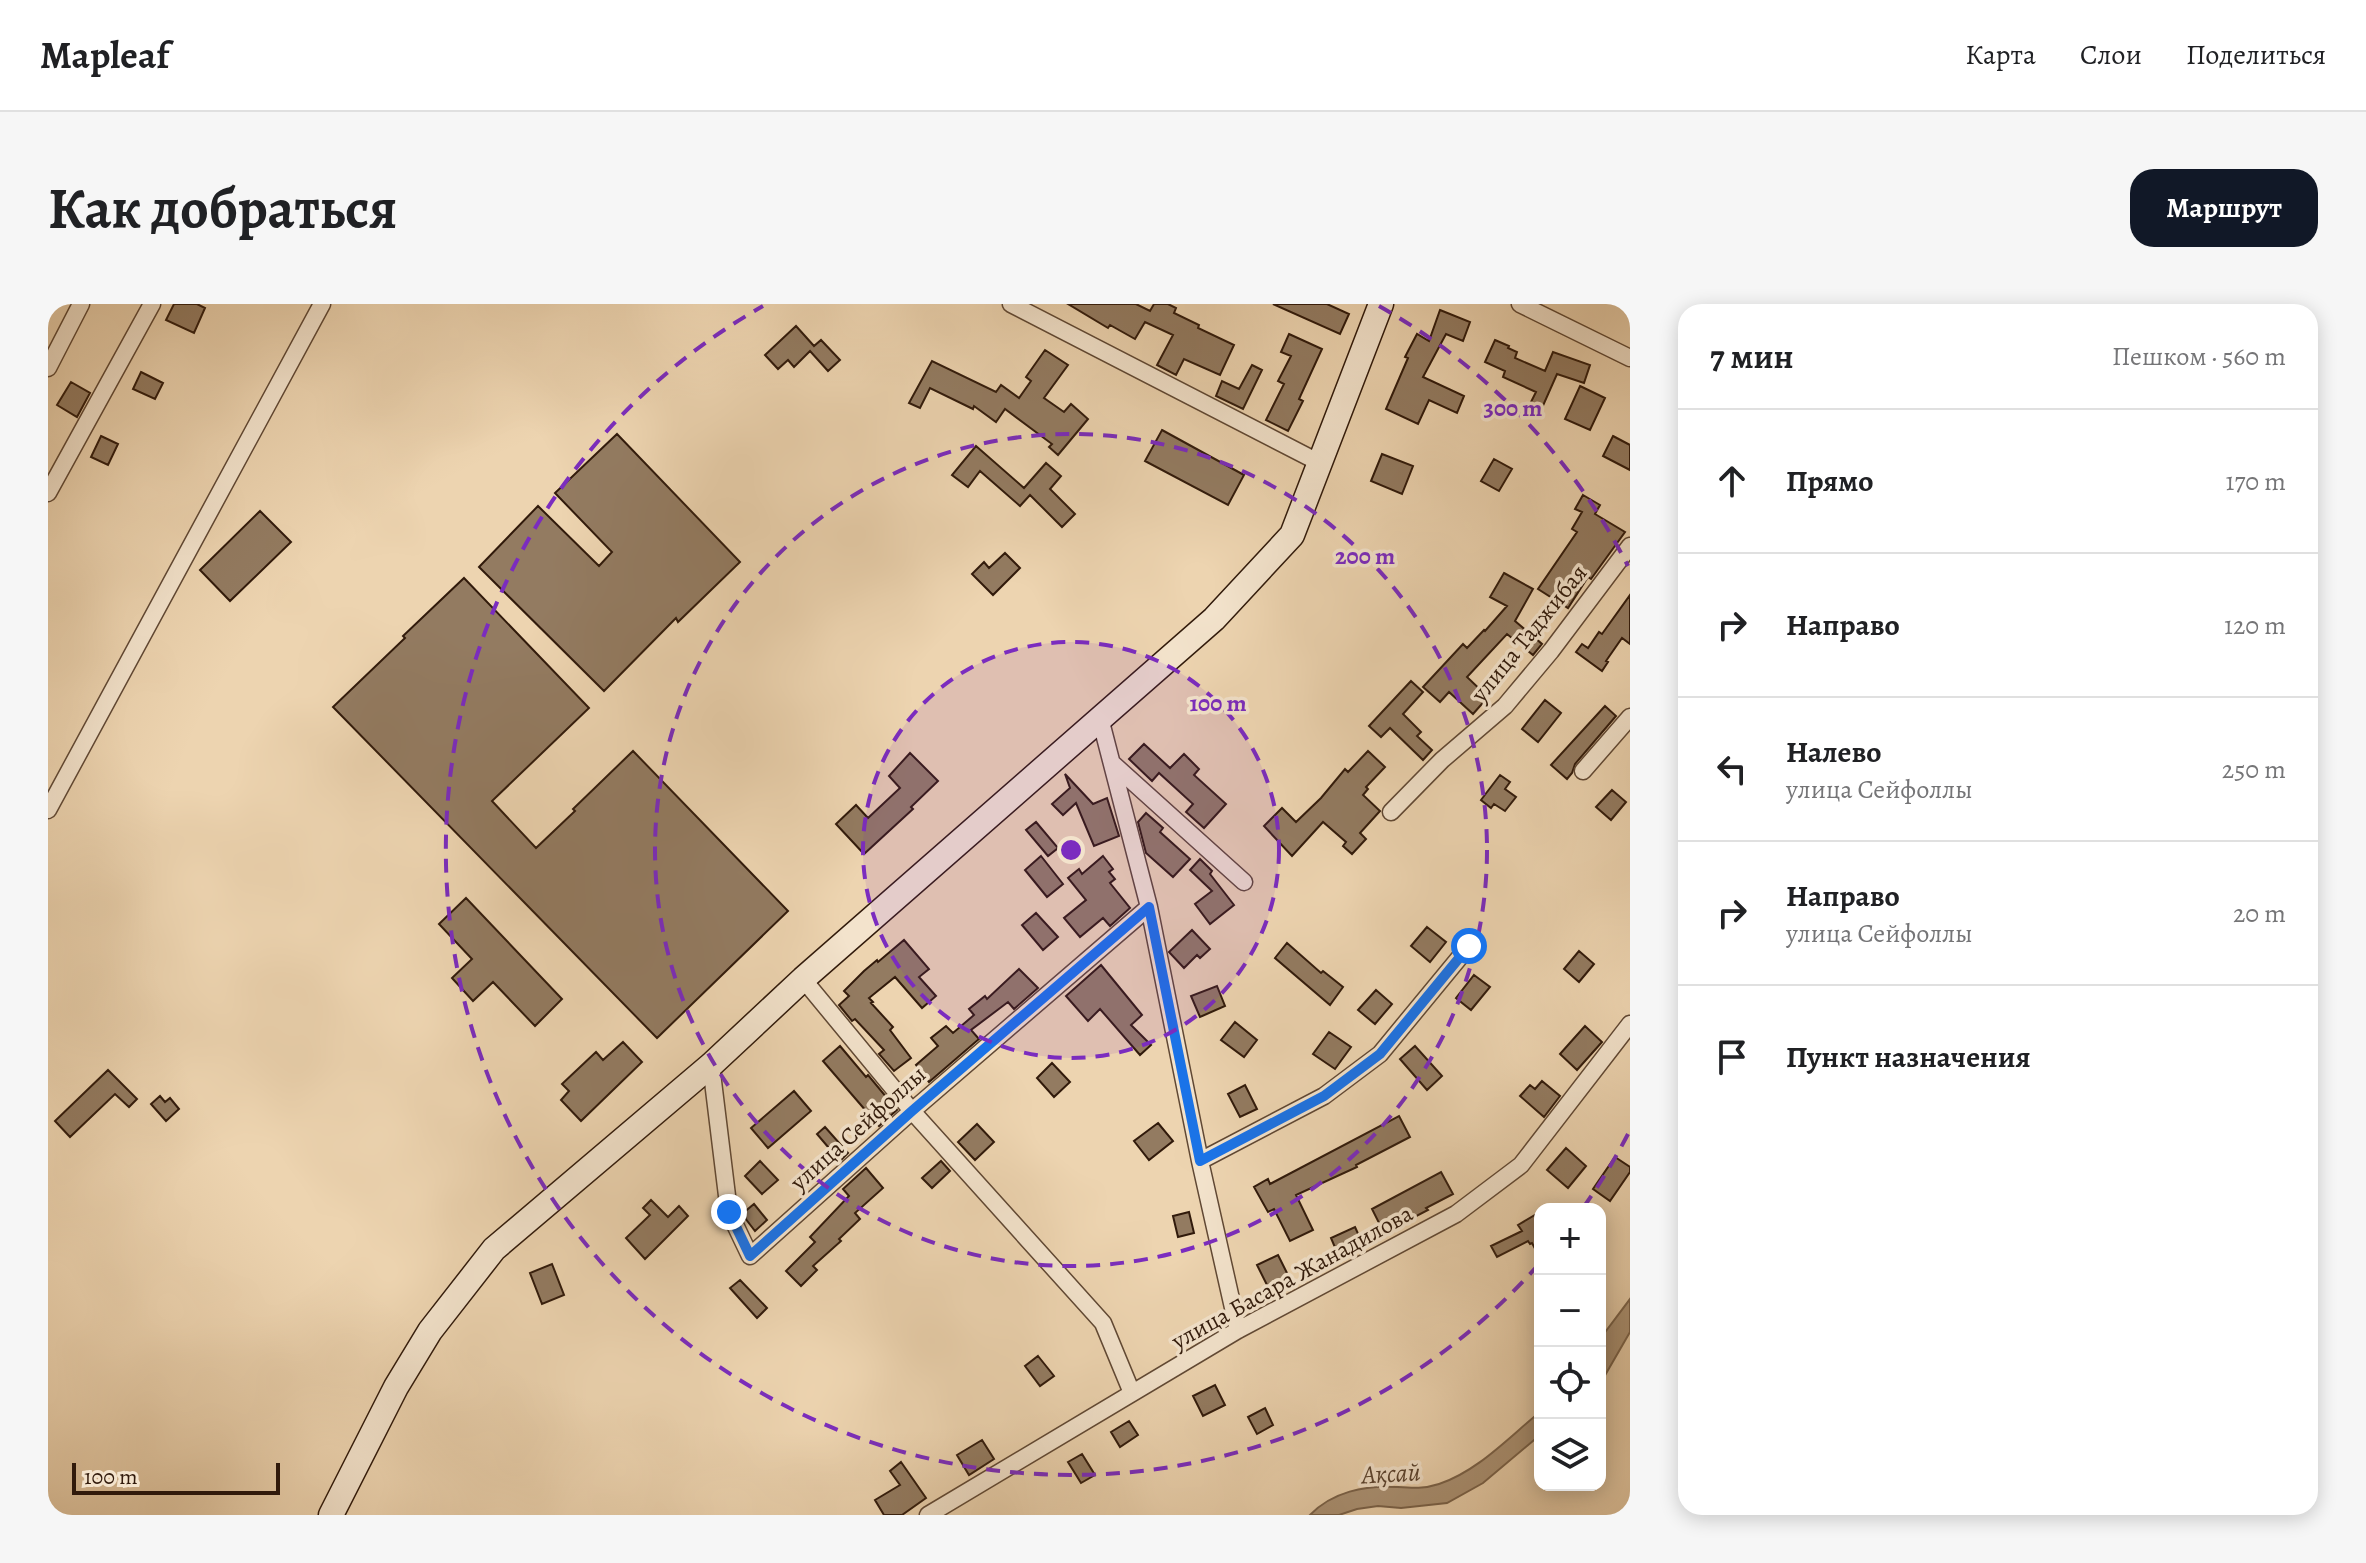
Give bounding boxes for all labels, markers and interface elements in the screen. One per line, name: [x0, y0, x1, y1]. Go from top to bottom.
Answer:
text: Mapleaf: [40, 29, 169, 81]
text: Карта: [1965, 36, 2036, 74]
text: Слои: [2080, 36, 2142, 74]
text: Поделиться: [2186, 36, 2326, 74]
button: Маршрут: [2130, 169, 2318, 247]
text: Как добраться: [48, 170, 397, 246]
text: 7 мин: [1710, 333, 1794, 380]
text: Пешком · 560 m: [2112, 339, 2286, 374]
text: 300 m: [1484, 392, 1542, 424]
icon: ahead: [1710, 459, 1754, 503]
text: Прямо: [1786, 461, 1873, 501]
text: 170 m: [2226, 464, 2286, 499]
text: 200 m: [1335, 540, 1395, 572]
street label: улица Таджибая: [1463, 558, 1594, 709]
icon: right: [1710, 603, 1754, 647]
text: Направо: [1786, 605, 1900, 645]
text: 120 m: [2224, 608, 2286, 643]
text: 100 m: [1189, 687, 1247, 719]
text: Налево: [1786, 732, 1881, 772]
icon: left: [1710, 747, 1754, 791]
text: 250 m: [2222, 752, 2286, 787]
text: улица Сейфоллы: [1786, 772, 1973, 807]
centre of rings: [1057, 836, 1085, 864]
text: Направо: [1786, 876, 1900, 916]
icon: right: [1710, 891, 1754, 935]
text: 20 m: [2233, 896, 2286, 931]
text: улица Сейфоллы: [1786, 916, 1973, 951]
route start: [1451, 928, 1487, 964]
icon: arrive: [1710, 1035, 1754, 1079]
text: Пункт назначения: [1786, 1037, 2031, 1077]
street label: улица Сейфоллы: [783, 1059, 933, 1198]
route end: [711, 1194, 747, 1230]
street label: улица Басара Жанадилова: [1165, 1197, 1418, 1357]
map controls: [1534, 1203, 1606, 1491]
button: +: [1534, 1203, 1606, 1275]
button: −: [1534, 1275, 1606, 1347]
button: locate: [1534, 1347, 1606, 1419]
button: layers: [1534, 1419, 1606, 1491]
water label: Ақсай: [1359, 1454, 1422, 1493]
scale bar: [72, 1459, 280, 1495]
text: 100 m: [84, 1462, 138, 1492]

